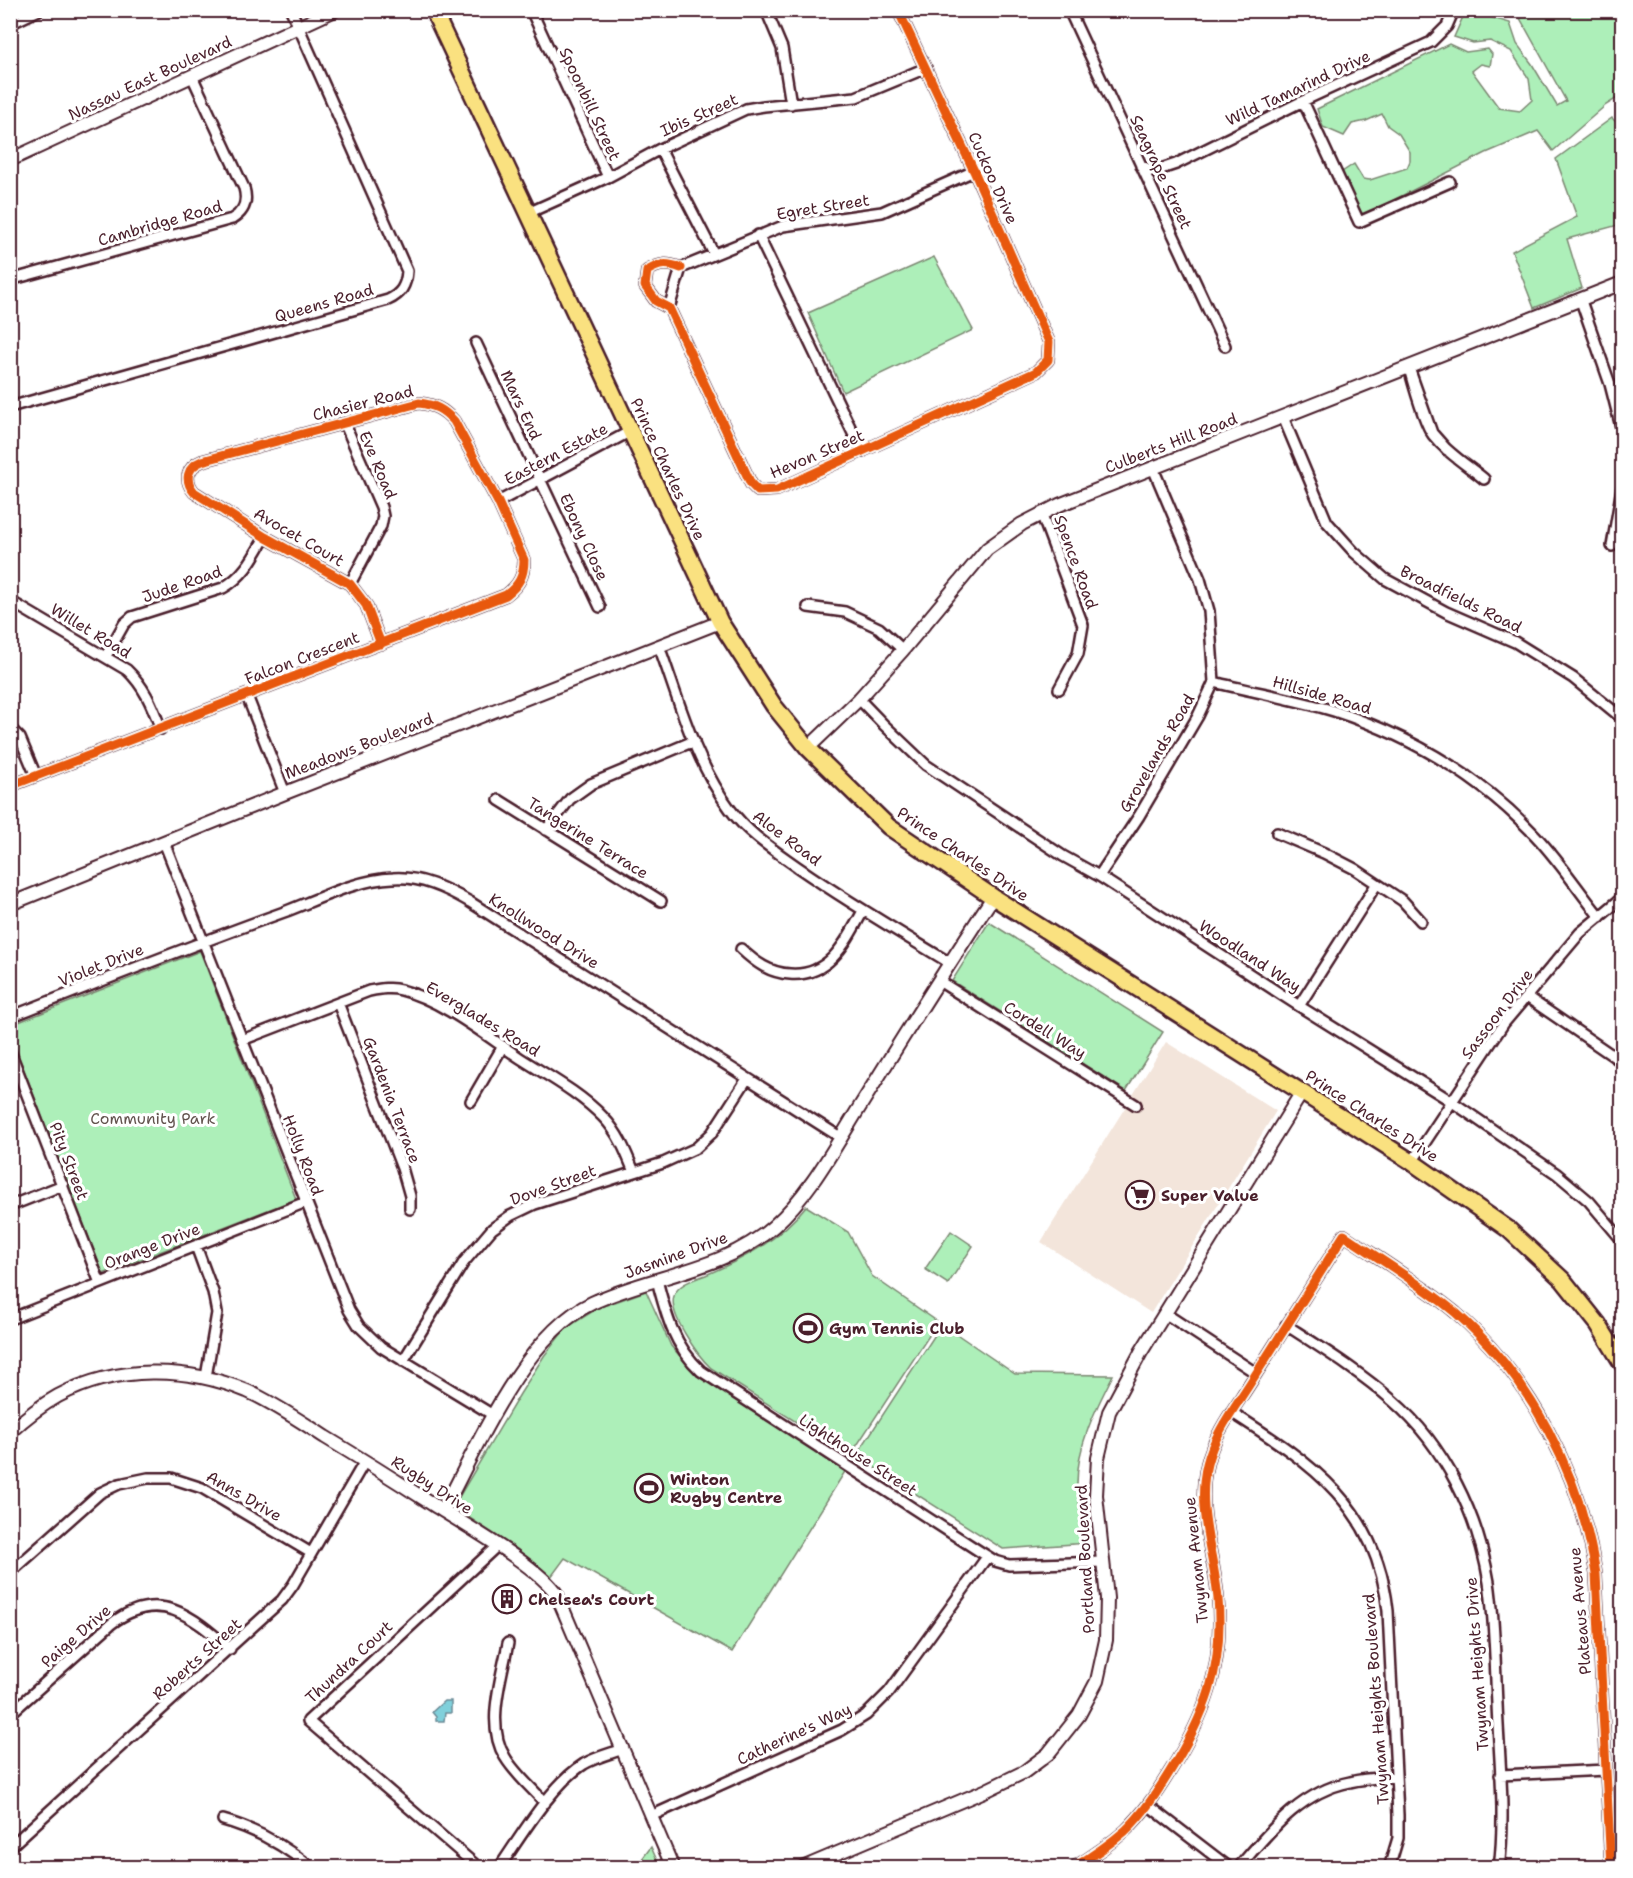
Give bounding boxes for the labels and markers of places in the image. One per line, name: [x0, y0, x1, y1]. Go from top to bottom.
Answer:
supermarket icon: Super Value: [1124, 1179, 1156, 1211]
place label: Super Value: [1161, 1185, 1259, 1206]
sports icon: Gym Tennis Club: [792, 1312, 824, 1344]
place label: Gym Tennis Club: [829, 1318, 964, 1339]
place label: Winton Rugby Centre: [670, 1469, 783, 1508]
sports icon: Winton Rugby Centre: [633, 1472, 665, 1504]
building icon: Chelsea's Court: [491, 1583, 523, 1615]
place label: Chelsea's Court: [528, 1589, 654, 1610]

